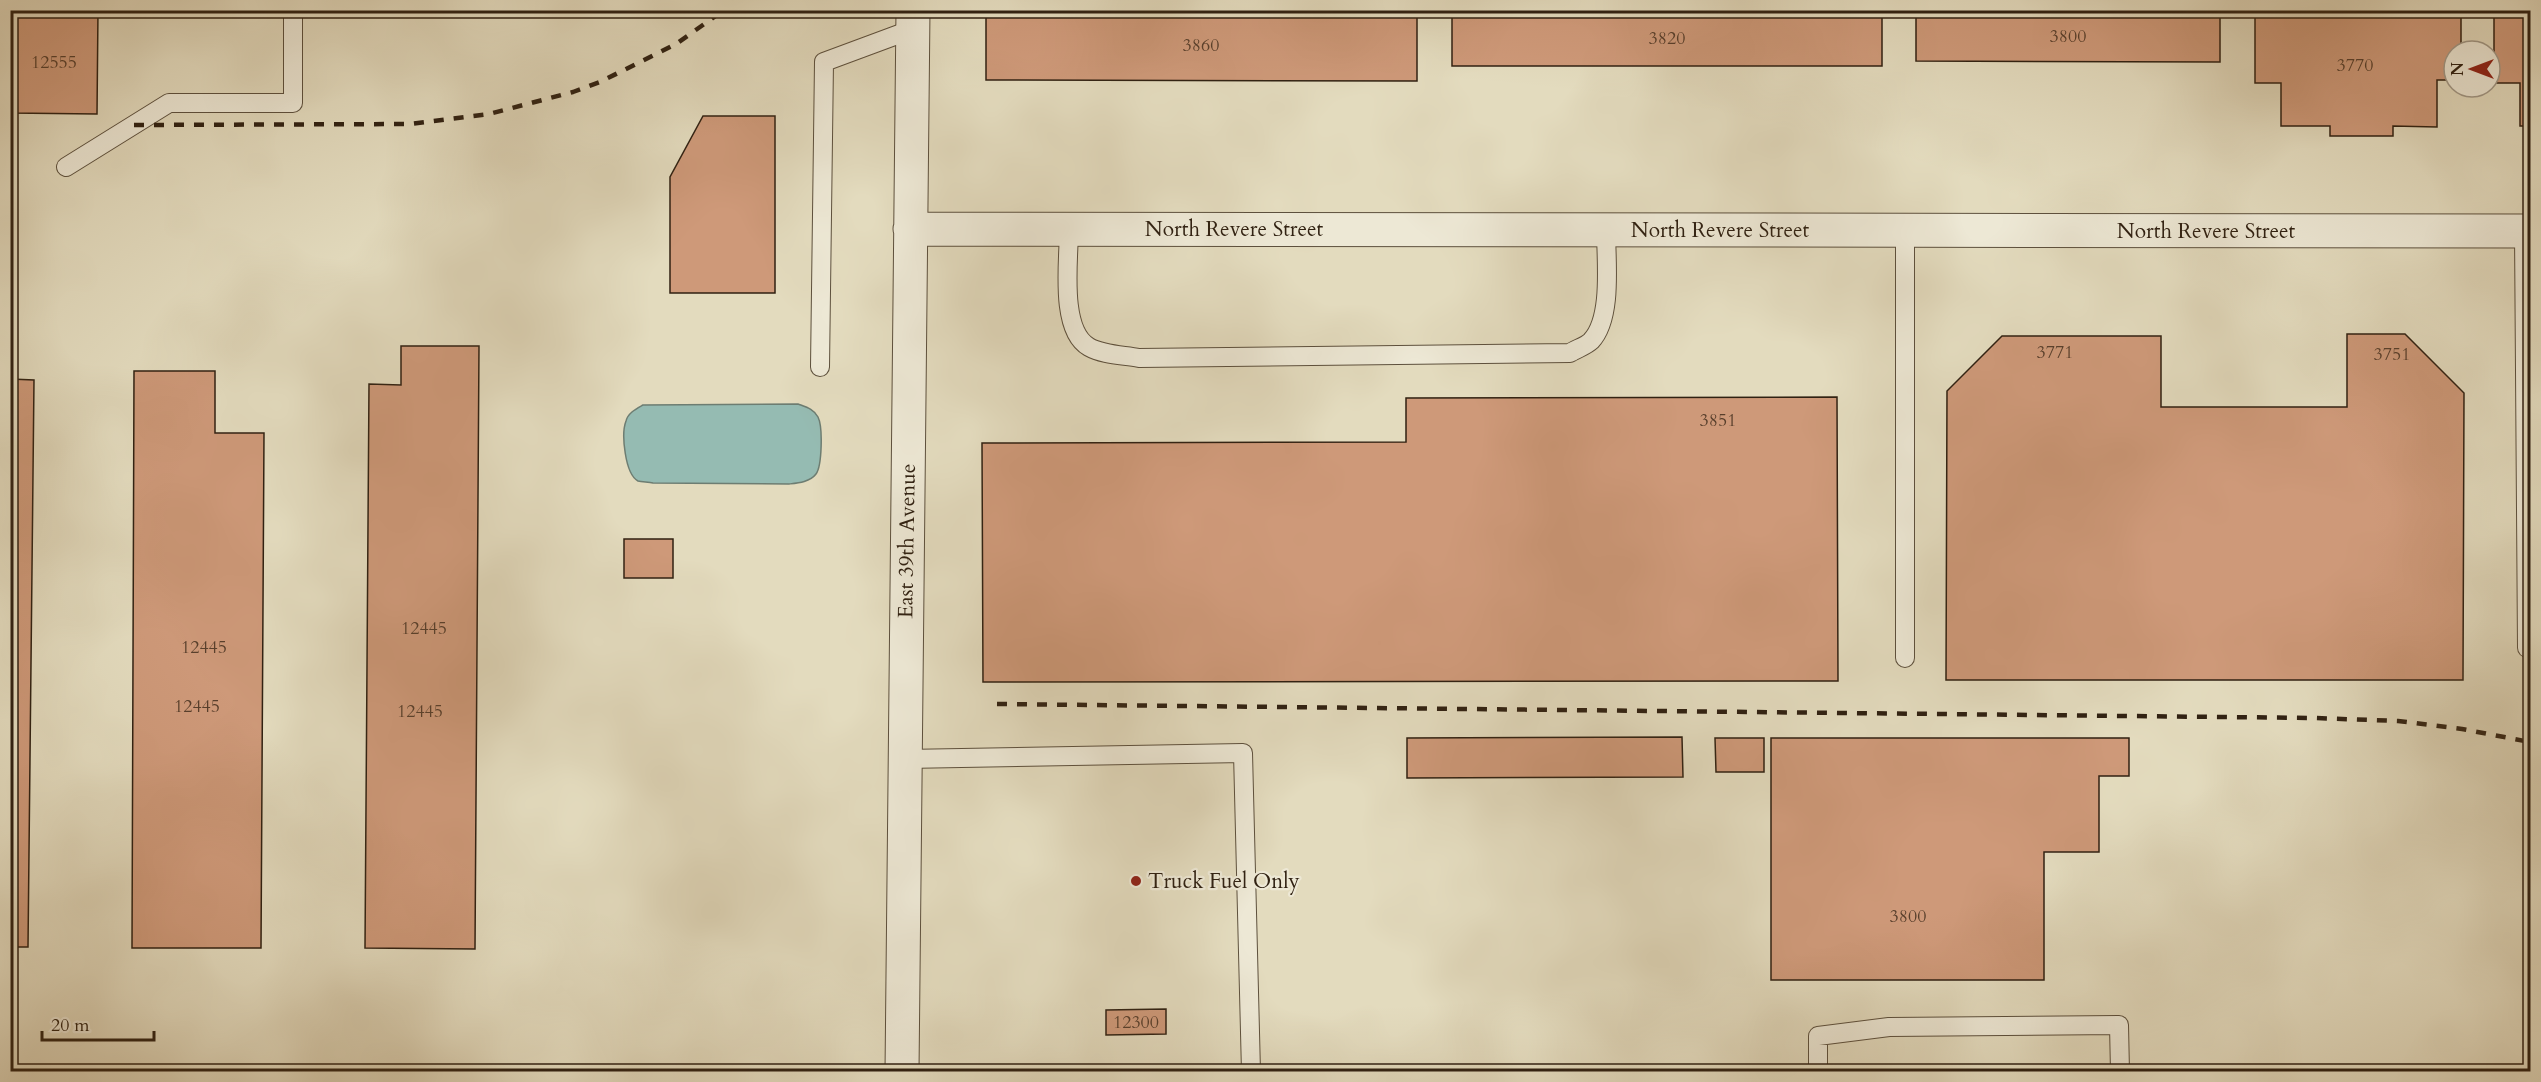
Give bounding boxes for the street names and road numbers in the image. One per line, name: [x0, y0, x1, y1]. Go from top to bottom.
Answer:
street label: North Revere Street: [1145, 215, 1324, 244]
street label: North Revere Street: [1631, 216, 1810, 245]
street label: North Revere Street: [2117, 217, 2296, 246]
street label: East 39th Avenue: [891, 463, 923, 619]

